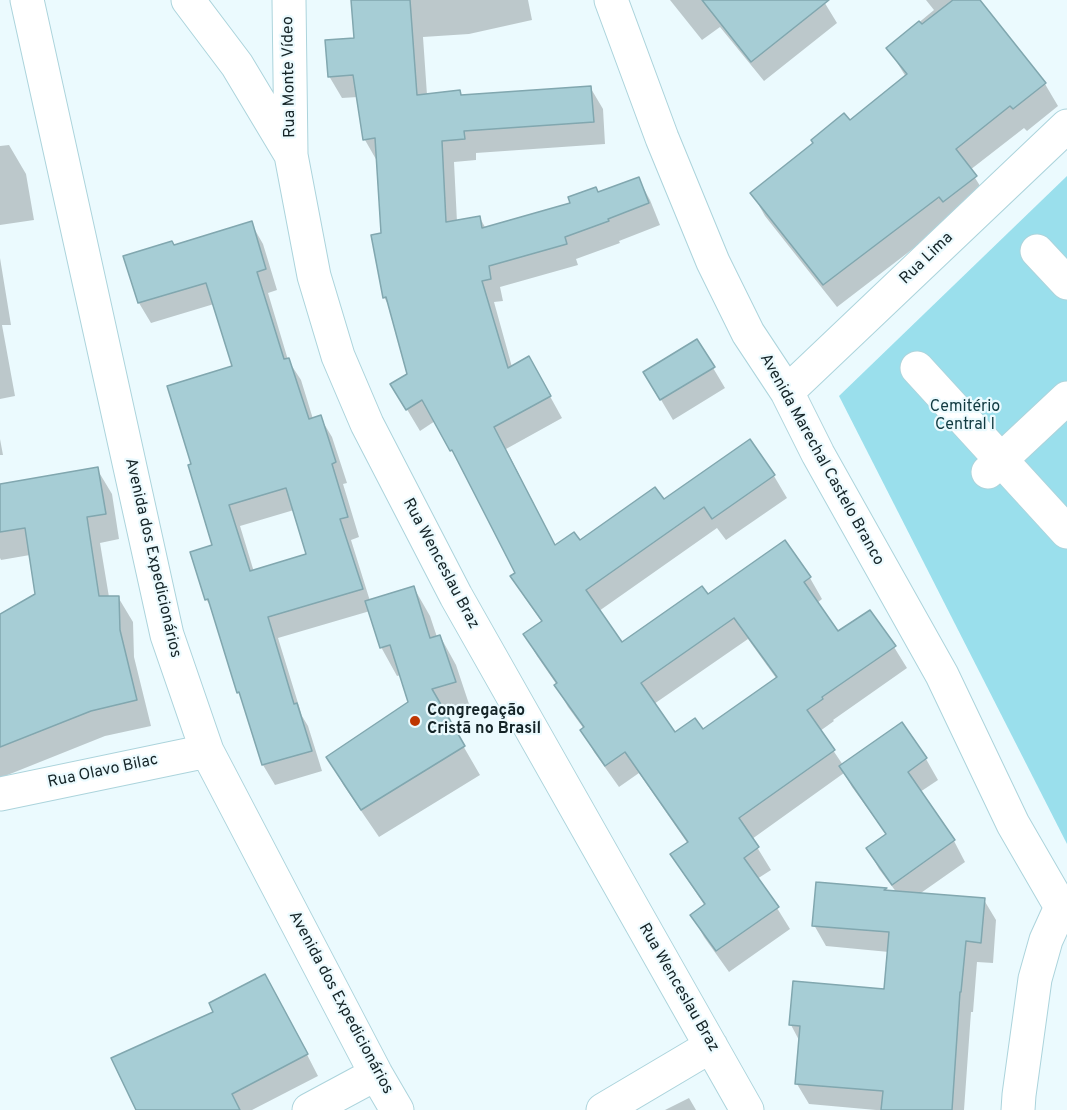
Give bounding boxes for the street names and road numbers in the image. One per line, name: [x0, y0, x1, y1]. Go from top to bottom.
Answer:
street label: Rua Monte Vídeo: [279, 16, 301, 138]
street label: Rua Lima: [896, 229, 958, 289]
street label: Avenida Marechal Castelo Branco: [755, 351, 887, 569]
street label: Avenida dos Expedicionários: [120, 456, 184, 660]
street label: Rua Wenceslau Braz: [397, 495, 483, 633]
street label: Rua Olavo Bilac: [46, 751, 160, 793]
street label: Avenida dos Expedicionários: [284, 908, 396, 1098]
street label: Rua Wenceslau Braz: [633, 920, 723, 1056]

